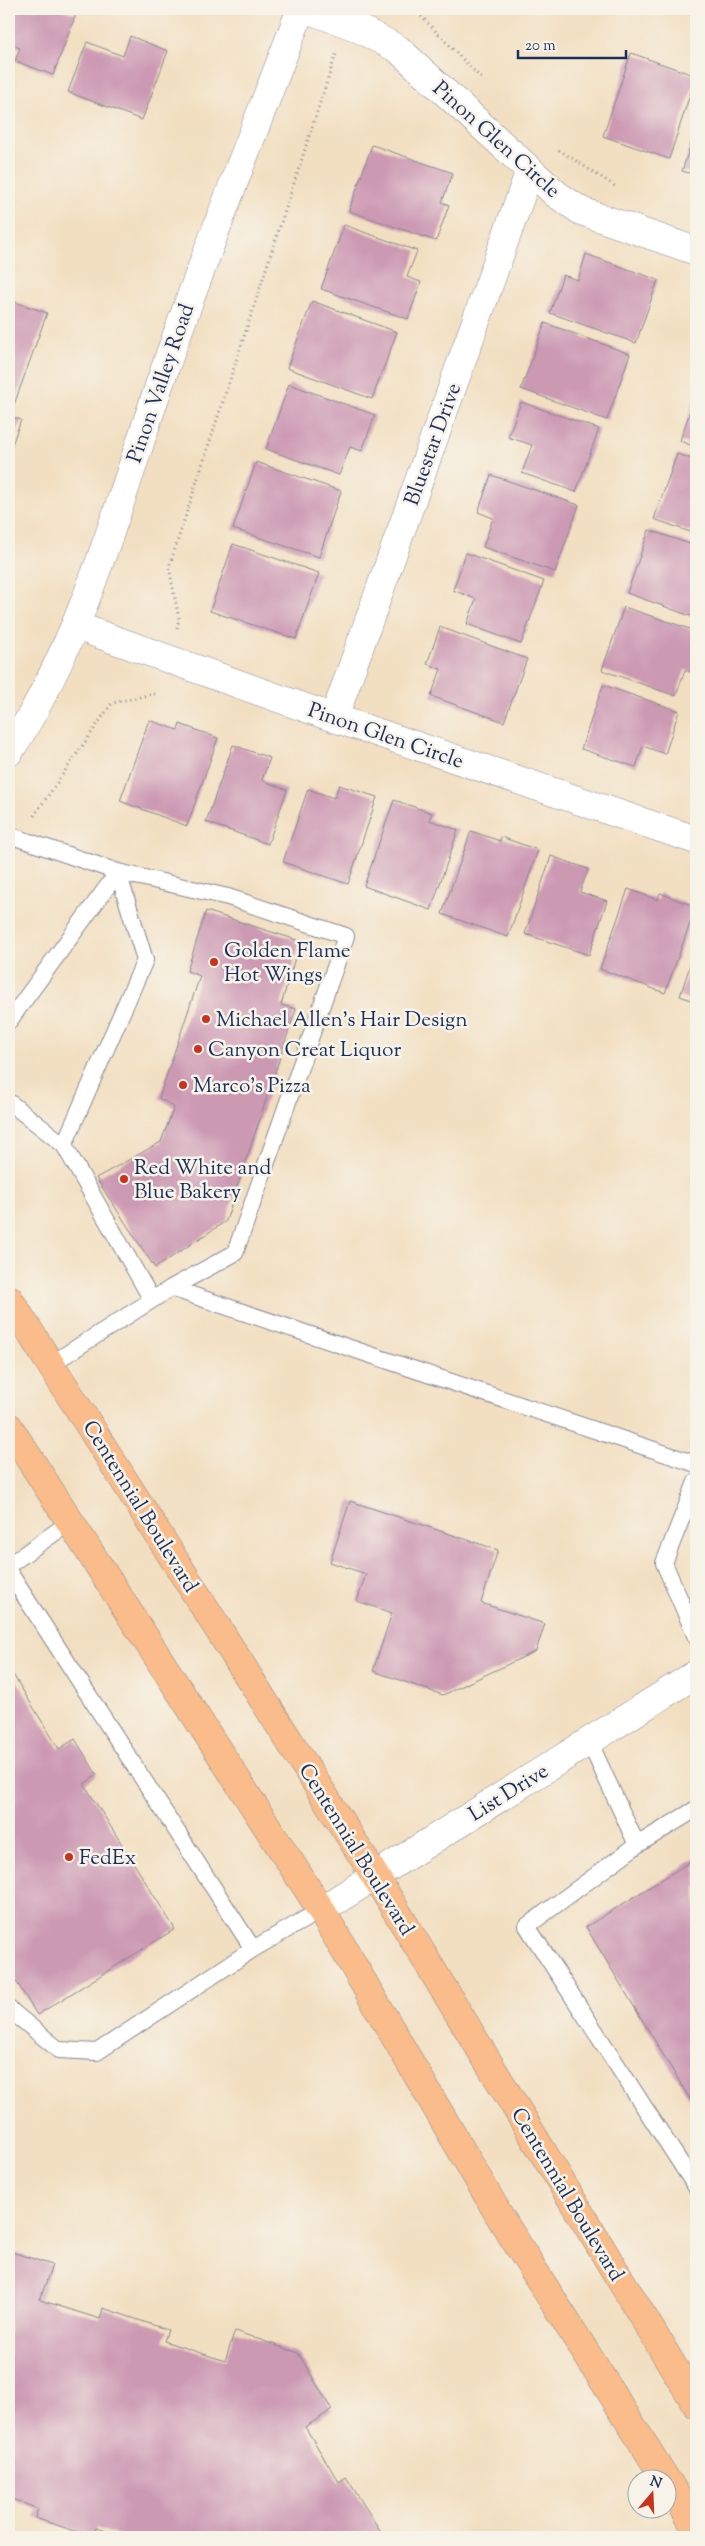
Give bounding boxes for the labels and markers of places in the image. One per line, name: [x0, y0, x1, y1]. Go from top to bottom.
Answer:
place label: Golden Flame Hot Wings: [224, 937, 351, 991]
marker: Golden Flame Hot Wings: [208, 956, 220, 968]
place label: Michael Allen's Hair Design: [216, 1006, 468, 1036]
marker: Michael Allen's Hair Design: [200, 1013, 212, 1025]
place label: Canyon Creat Liquor: [208, 1036, 402, 1066]
marker: Canyon Creat Liquor: [192, 1043, 204, 1055]
place label: Marco's Pizza: [193, 1072, 311, 1102]
marker: Marco's Pizza: [177, 1079, 189, 1091]
place label: Red White and Blue Bakery: [134, 1154, 271, 1208]
marker: Red White and Blue Bakery: [118, 1173, 130, 1185]
place label: FedEx: [79, 1844, 136, 1874]
marker: FedEx: [63, 1851, 75, 1863]

